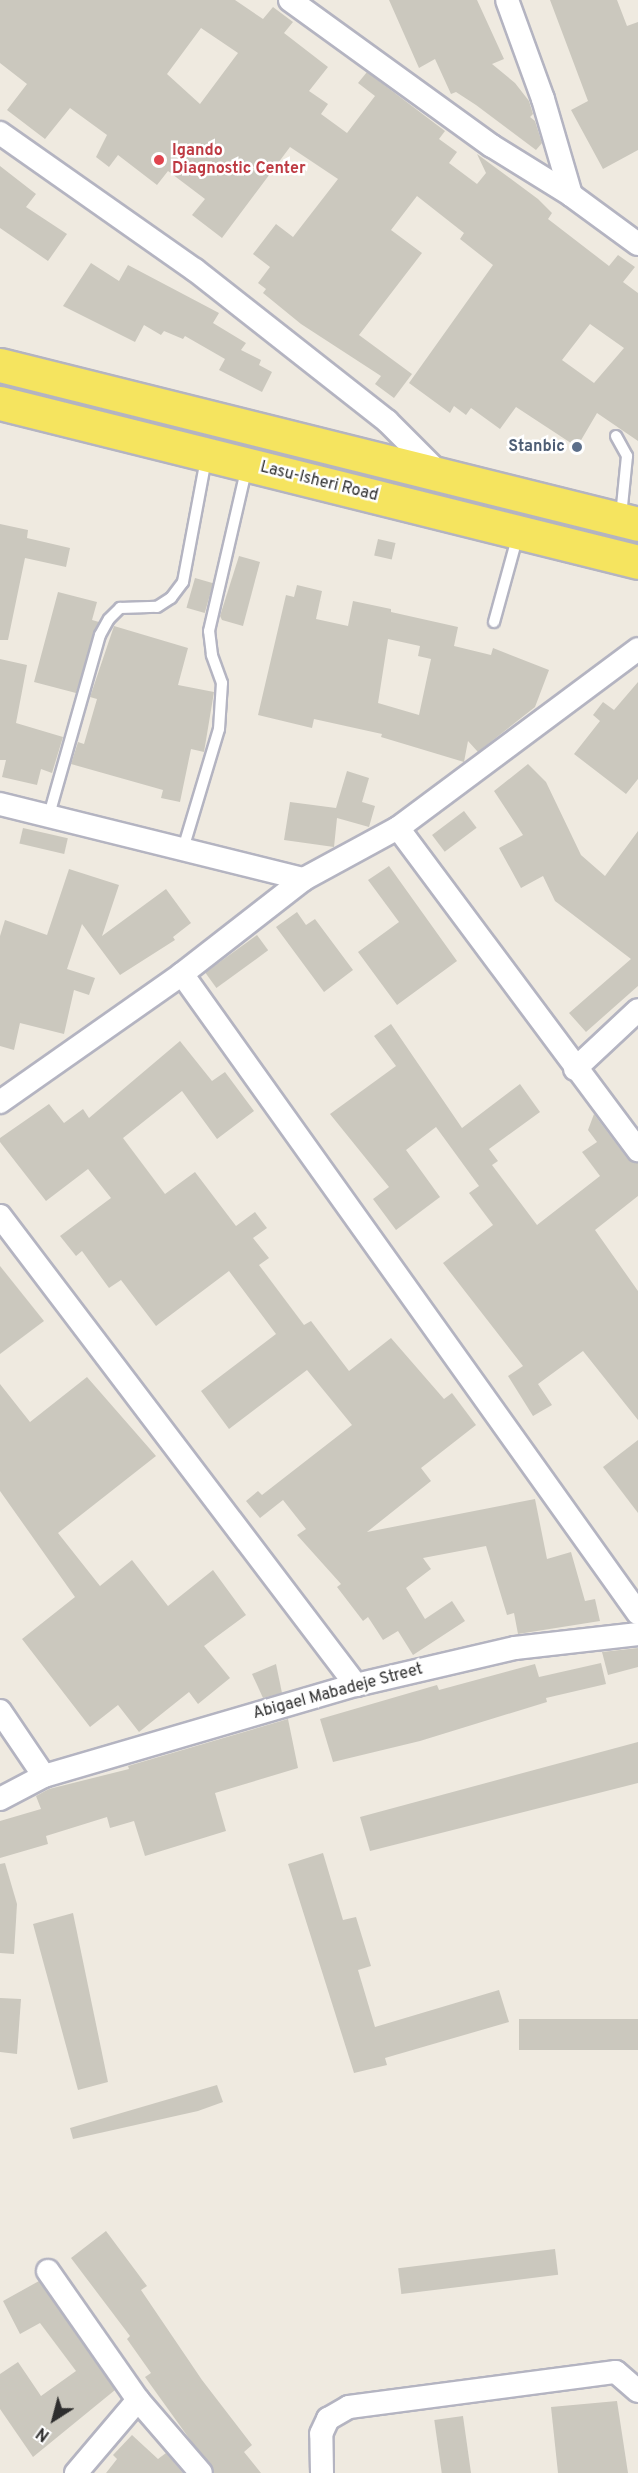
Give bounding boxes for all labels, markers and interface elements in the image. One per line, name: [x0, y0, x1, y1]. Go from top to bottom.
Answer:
place label: Igando Diagnostic Center: [172, 141, 306, 179]
marker: Igando Diagnostic Center: [150, 151, 168, 169]
place label: Stanbic: [508, 437, 565, 457]
marker: Stanbic: [570, 440, 584, 454]
street label: Lasu-Isheri Road: [258, 458, 380, 506]
street label: Abigael Mabadeje Street: [251, 1660, 425, 1724]
north arrow: [24, 2389, 84, 2449]
text: N: [33, 2422, 54, 2445]

